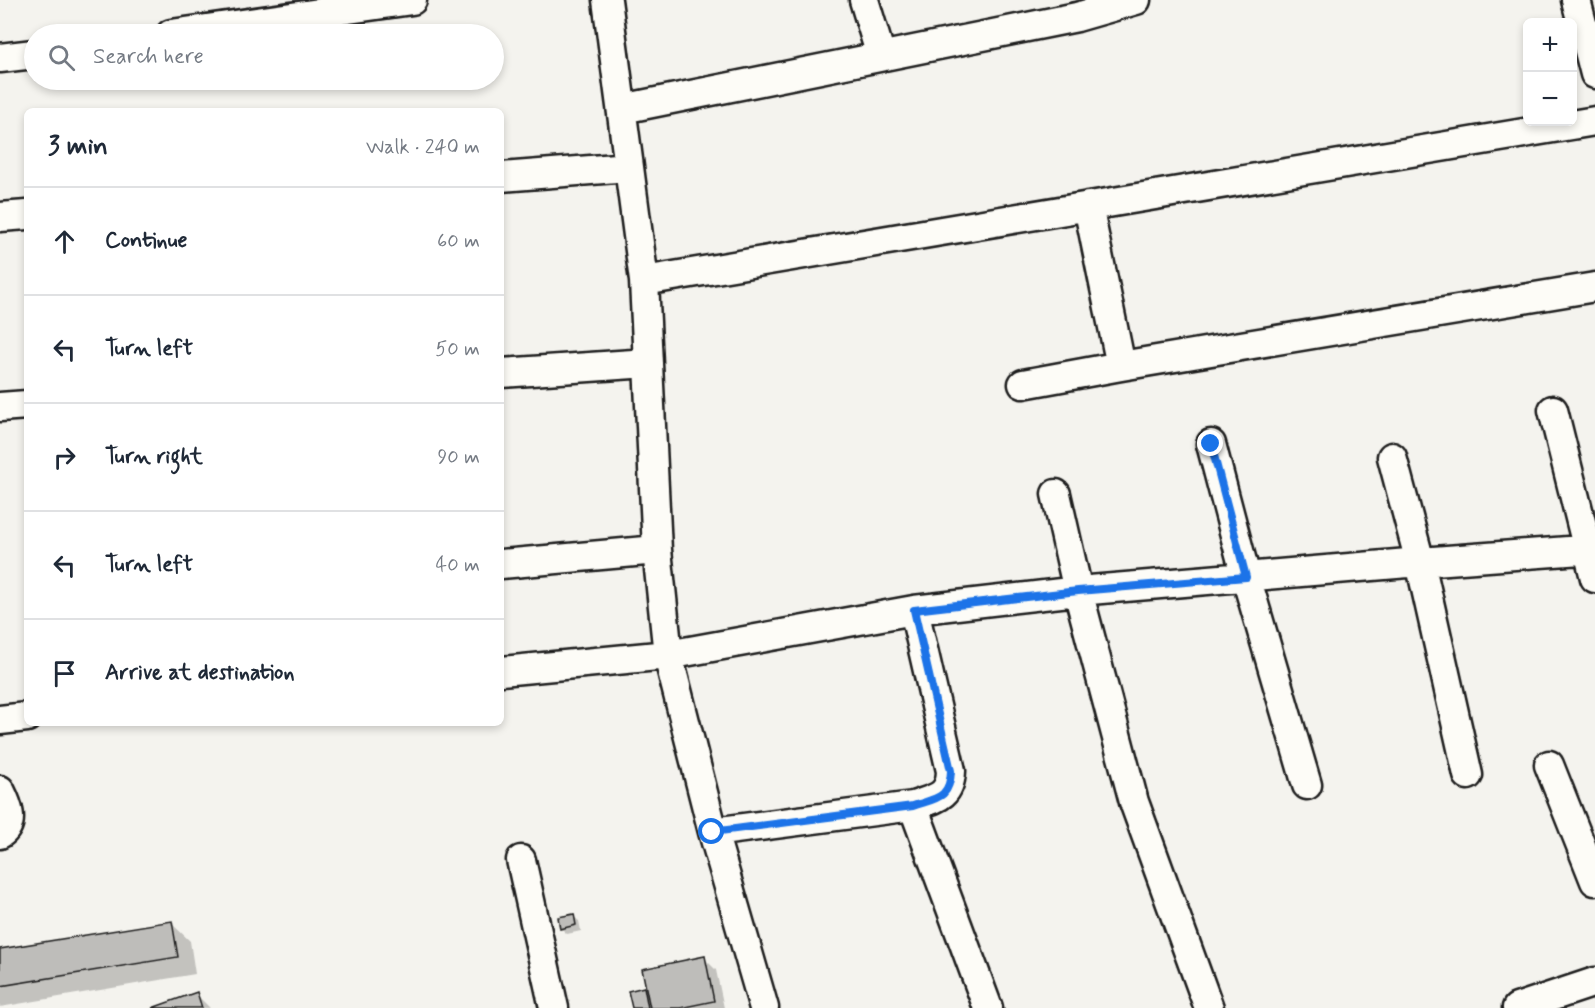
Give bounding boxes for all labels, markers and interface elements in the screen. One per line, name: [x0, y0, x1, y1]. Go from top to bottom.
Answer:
map controls: [1523, 18, 1577, 126]
button: +: [1523, 18, 1577, 72]
search box: [24, 24, 504, 90]
icon: search: [45, 41, 78, 74]
text: Search here: [93, 43, 204, 71]
button: −: [1523, 72, 1577, 126]
text: 3 min: [48, 130, 108, 164]
text: Walk · 240 m: [366, 134, 480, 161]
icon: ahead: [48, 225, 81, 258]
text: Continue: [105, 227, 187, 255]
text: 60 m: [437, 228, 480, 255]
icon: left: [48, 333, 81, 366]
text: Turn left: [105, 335, 193, 363]
text: 50 m: [435, 336, 480, 363]
route end: [1197, 430, 1223, 456]
icon: right: [48, 441, 81, 474]
text: Turn right: [105, 443, 203, 471]
text: 90 m: [437, 444, 480, 471]
icon: left: [48, 549, 81, 582]
text: Turn left: [105, 551, 193, 579]
text: 40 m: [436, 552, 480, 579]
icon: arrive: [48, 657, 81, 690]
text: Arrive at destination: [105, 659, 295, 687]
route start: [698, 818, 724, 844]

